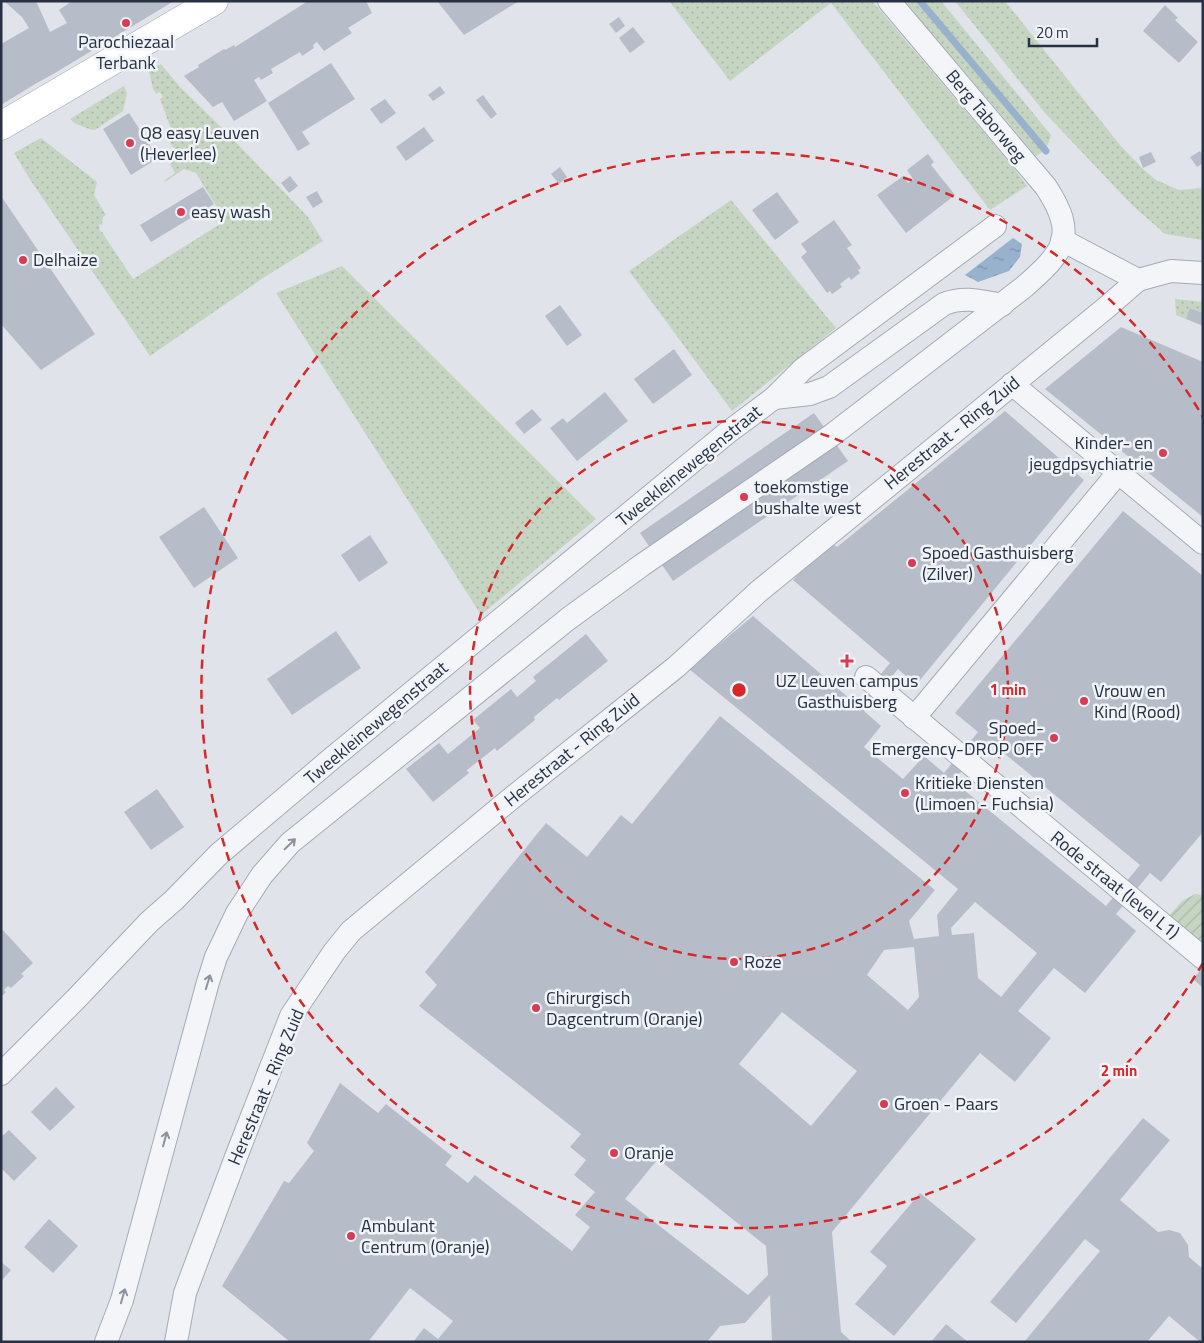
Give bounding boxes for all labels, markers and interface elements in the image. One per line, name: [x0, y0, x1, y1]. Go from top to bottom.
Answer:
scale bar: [1029, 15, 1096, 47]
marker: Parochiezaal Terbank: [120, 17, 132, 29]
text: 20 m: [1036, 21, 1069, 44]
place label: Parochiezaal Terbank: [78, 28, 174, 76]
street label: Berg Taborweg: [940, 64, 1033, 168]
place label: Q8 easy Leuven (Heverlee): [140, 119, 259, 167]
marker: Q8 easy Leuven (Heverlee): [124, 137, 136, 149]
place label: easy wash: [191, 198, 271, 225]
marker: easy wash: [175, 206, 187, 218]
place label: Delhaize: [33, 246, 98, 273]
marker: Delhaize: [17, 254, 29, 266]
street label: Herestraat - Ring Zuid: [878, 369, 1025, 496]
street label: Tweekleinewegenstraat: [610, 398, 768, 533]
place label: Kinder- en jeugdpsychiatrie: [1028, 429, 1153, 477]
marker: Kinder- en jeugdpsychiatrie: [1157, 447, 1169, 459]
place label: toekomstige bushalte west: [754, 473, 862, 521]
marker: toekomstige bushalte west: [738, 491, 750, 503]
place label: Spoed Gasthuisberg (Zilver): [922, 539, 1074, 587]
marker: Spoed Gasthuisberg (Zilver): [906, 557, 918, 569]
street label: Tweekleinewegenstraat: [298, 654, 454, 791]
marker: UZ Leuven campus Gasthuisberg: [840, 654, 854, 668]
place label: UZ Leuven campus Gasthuisberg: [776, 667, 918, 715]
place label: Vrouw en Kind (Rood): [1094, 677, 1180, 725]
text: 1 min: [990, 678, 1026, 701]
centre of rings: [730, 681, 748, 699]
street label: Herestraat - Ring Zuid: [498, 686, 645, 813]
marker: Vrouw en Kind (Rood): [1078, 695, 1090, 707]
place label: Spoed- Emergency-DROP OFF: [872, 714, 1044, 762]
marker: Spoed- Emergency-DROP OFF: [1048, 732, 1060, 744]
place label: Kritieke Diensten (Limoen - Fuchsia): [915, 769, 1054, 817]
marker: Kritieke Diensten (Limoen - Fuchsia): [899, 787, 911, 799]
street label: Rode straat (level L1): [1045, 824, 1186, 945]
one-way arrow: [284, 838, 296, 850]
place label: Roze: [744, 948, 782, 975]
marker: Roze: [728, 956, 740, 968]
one-way arrow: [204, 975, 213, 991]
place label: Chirurgisch Dagcentrum (Oranje): [546, 984, 702, 1032]
marker: Chirurgisch Dagcentrum (Oranje): [530, 1002, 542, 1014]
street label: Herestraat - Ring Zuid: [220, 1004, 311, 1169]
text: 2 min: [1101, 1059, 1137, 1082]
place label: Groen - Paars: [894, 1090, 998, 1117]
marker: Groen - Paars: [878, 1098, 890, 1110]
one-way arrow: [161, 1132, 171, 1148]
place label: Oranje: [624, 1139, 674, 1166]
marker: Oranje: [608, 1147, 620, 1159]
place label: Ambulant Centrum (Oranje): [361, 1212, 489, 1260]
marker: Ambulant Centrum (Oranje): [345, 1230, 357, 1242]
one-way arrow: [118, 1289, 128, 1305]

